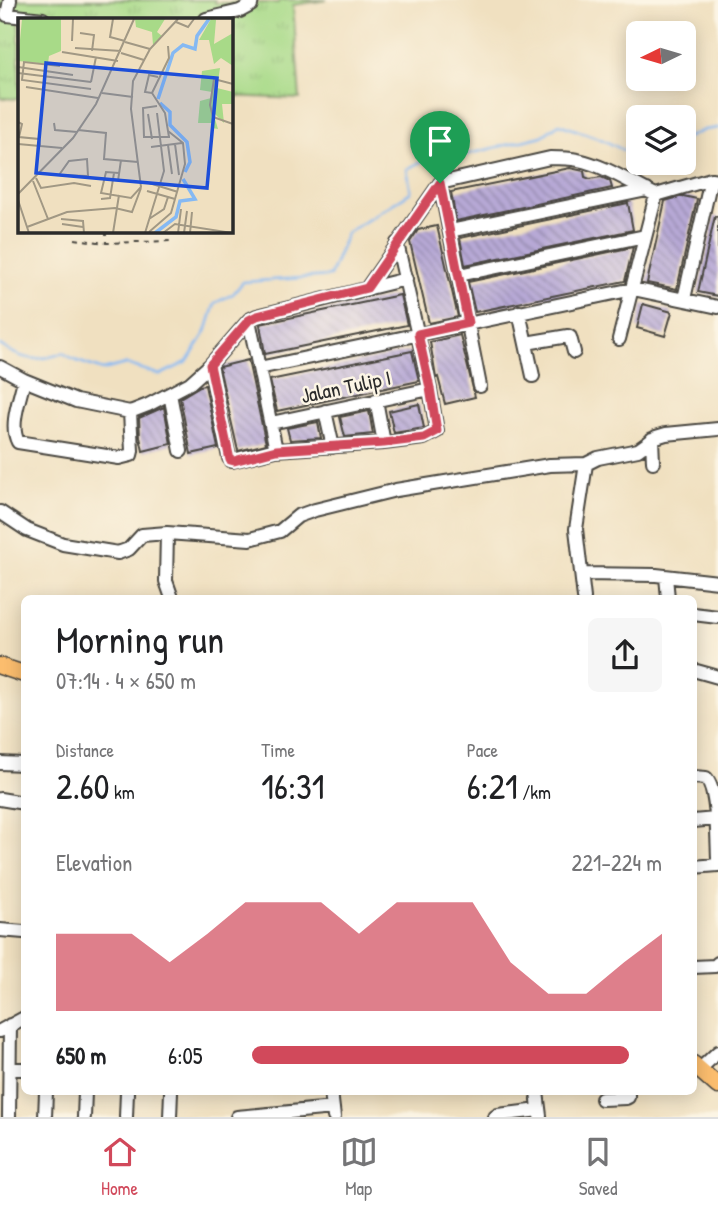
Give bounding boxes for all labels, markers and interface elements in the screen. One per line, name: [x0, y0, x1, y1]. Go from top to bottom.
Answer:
inset map: [18, 18, 233, 233]
north arrow: [626, 21, 696, 91]
map controls: [626, 21, 696, 175]
button: layers: [626, 105, 696, 175]
pin: [410, 111, 470, 183]
icon: arrive: [421, 122, 459, 160]
street label: Jalan Tulip I: [298, 363, 394, 410]
text: Morning run: [56, 613, 224, 665]
button: share: [588, 618, 662, 692]
text: 07:14 · 4 × 650 m: [56, 665, 196, 696]
text: Distance: [56, 737, 114, 763]
text: Time: [261, 737, 295, 763]
text: Pace: [467, 737, 498, 763]
text: 2.60: [56, 763, 110, 810]
text: 16:31: [261, 763, 325, 810]
text: 6:21: [467, 763, 518, 810]
text: km: [110, 779, 135, 805]
text: /km: [518, 779, 551, 805]
text: Elevation: [56, 847, 132, 878]
text: 221–224 m: [571, 847, 662, 878]
text: 650 m: [56, 1040, 106, 1071]
text: 6:05: [168, 1040, 203, 1071]
tab: Home: [101, 1133, 139, 1201]
tab: Map: [340, 1133, 378, 1201]
tab: Saved: [579, 1133, 617, 1201]

